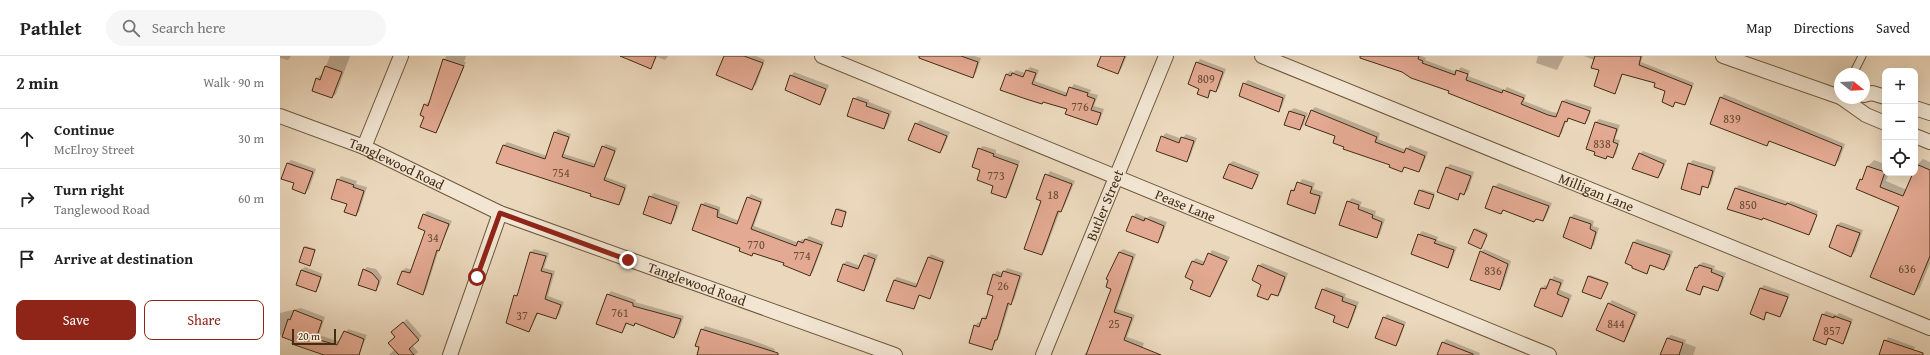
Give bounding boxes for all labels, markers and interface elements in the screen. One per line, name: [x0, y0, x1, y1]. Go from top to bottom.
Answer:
search box: [106, 10, 386, 46]
text: Pathlet: [20, 14, 82, 42]
icon: search: [120, 17, 142, 39]
text: Search here: [152, 17, 226, 38]
text: Map: [1746, 18, 1772, 38]
text: Directions: [1794, 18, 1854, 38]
text: Saved: [1876, 18, 1910, 38]
north arrow: [1834, 68, 1870, 104]
map controls: [1882, 68, 1918, 176]
button: +: [1882, 68, 1918, 104]
text: 2 min: [16, 70, 58, 95]
house number: 809: [1197, 70, 1215, 87]
text: Walk · 90 m: [203, 73, 264, 92]
house number: 776: [1071, 98, 1089, 115]
button: −: [1882, 104, 1918, 140]
house number: 839: [1723, 110, 1741, 127]
text: Continue: [54, 119, 115, 140]
icon: ahead: [16, 128, 38, 150]
text: 30 m: [238, 129, 264, 148]
street label: Tanglewood Road: [346, 132, 448, 195]
house number: 838: [1593, 135, 1611, 152]
text: McElroy Street: [54, 140, 135, 159]
button: locate: [1882, 140, 1918, 176]
house number: 754: [552, 164, 570, 181]
house number: 773: [987, 167, 1005, 184]
street label: Butler Street: [1081, 167, 1128, 244]
street label: Milligan Lane: [1556, 168, 1637, 217]
text: Turn right: [54, 179, 125, 200]
street label: Pease Lane: [1152, 184, 1219, 227]
house number: 18: [1047, 186, 1059, 203]
icon: right: [16, 188, 38, 210]
text: 60 m: [238, 189, 264, 208]
house number: 850: [1739, 196, 1757, 213]
text: Tanglewood Road: [54, 200, 150, 219]
house number: 34: [427, 229, 439, 246]
house number: 770: [747, 236, 765, 253]
house number: 774: [793, 247, 811, 264]
icon: arrive: [16, 248, 38, 270]
text: Arrive at destination: [54, 248, 193, 269]
route end: [619, 251, 637, 269]
street label: Tanglewood Road: [645, 257, 749, 311]
house number: 636: [1898, 260, 1916, 277]
house number: 836: [1484, 262, 1502, 279]
route start: [468, 268, 486, 286]
house number: 26: [997, 277, 1009, 294]
button: Save: [16, 300, 136, 340]
button: Share: [144, 300, 264, 340]
house number: 761: [611, 304, 629, 321]
house number: 37: [516, 307, 528, 324]
house number: 25: [1108, 315, 1120, 332]
house number: 844: [1607, 315, 1625, 332]
house number: 857: [1823, 322, 1841, 339]
scale bar: [292, 327, 336, 346]
text: 20 m: [298, 328, 320, 344]

